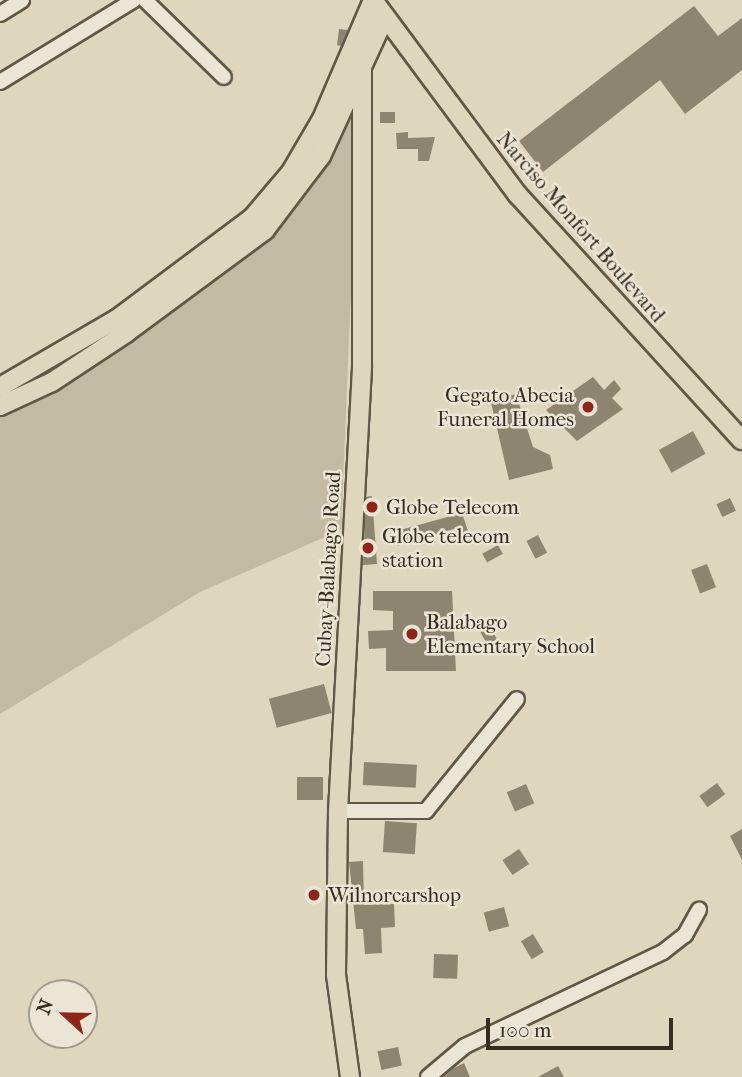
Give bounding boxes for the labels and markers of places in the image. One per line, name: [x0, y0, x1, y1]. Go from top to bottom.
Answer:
place label: Gegato Abecia Funeral Homes: [437, 382, 574, 432]
marker: Gegato Abecia Funeral Homes: [580, 399, 596, 415]
place label: Globe Telecom: [386, 494, 519, 520]
marker: Globe Telecom: [364, 499, 380, 515]
place label: Globe telecom station: [382, 523, 510, 573]
marker: Globe telecom station: [360, 540, 376, 556]
place label: Balabago Elementary School: [426, 609, 595, 659]
marker: Balabago Elementary School: [404, 626, 420, 642]
place label: Wilnorcarshop: [328, 882, 461, 908]
marker: Wilnorcarshop: [306, 887, 322, 903]

